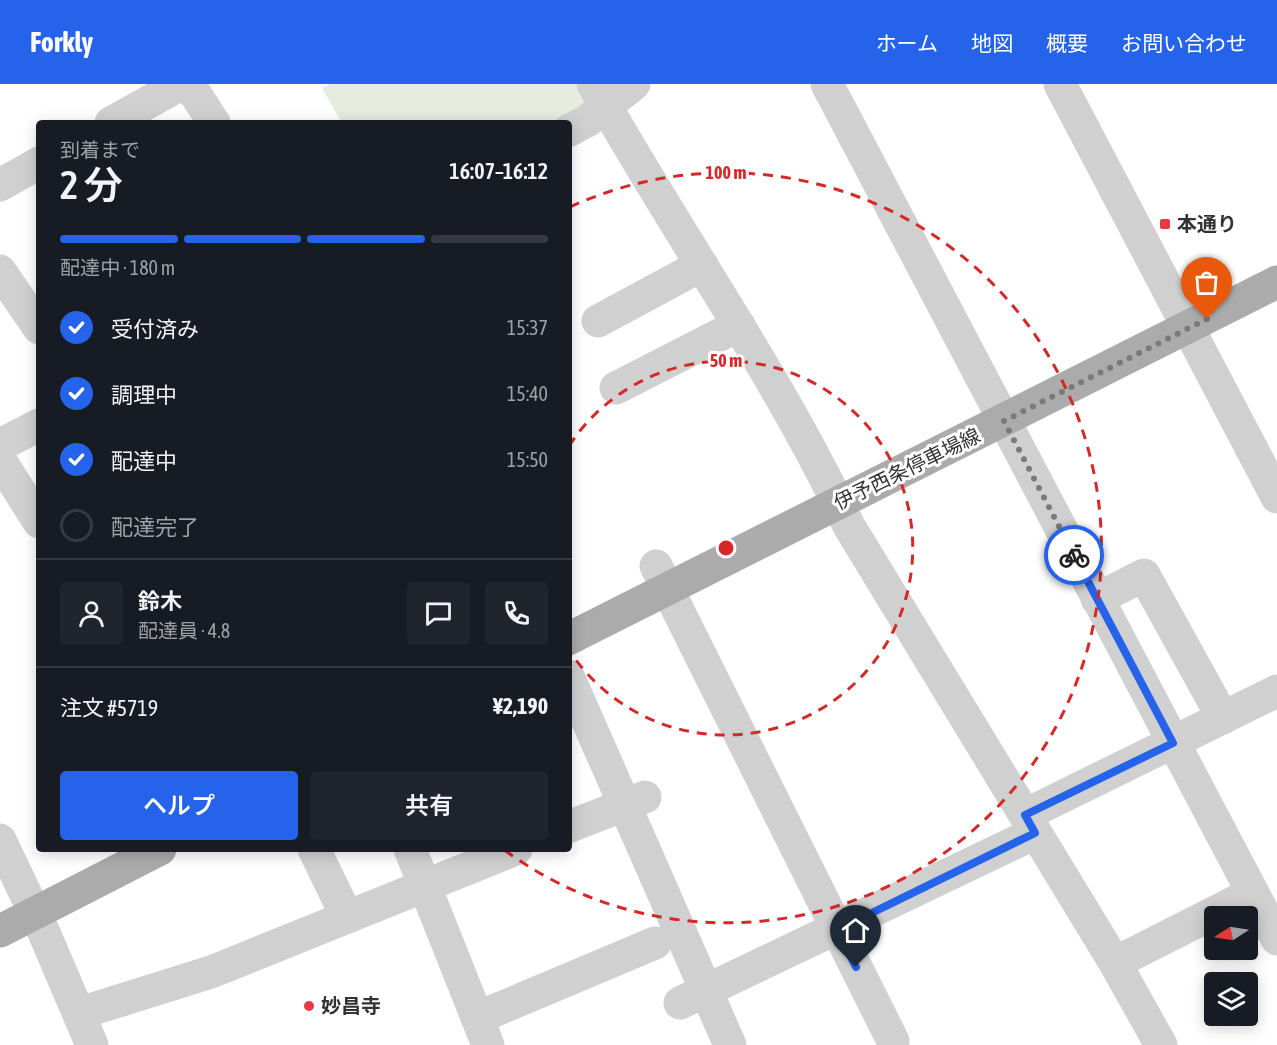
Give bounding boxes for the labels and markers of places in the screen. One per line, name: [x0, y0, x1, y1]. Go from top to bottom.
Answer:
place label: 本通り: [1177, 212, 1237, 235]
marker: 本通り: [1158, 217, 1172, 231]
pin: [1181, 257, 1232, 319]
centre of rings: [716, 538, 736, 558]
pin: [830, 905, 881, 967]
place label: 妙昌寺: [321, 994, 381, 1017]
marker: 妙昌寺: [302, 999, 316, 1013]

